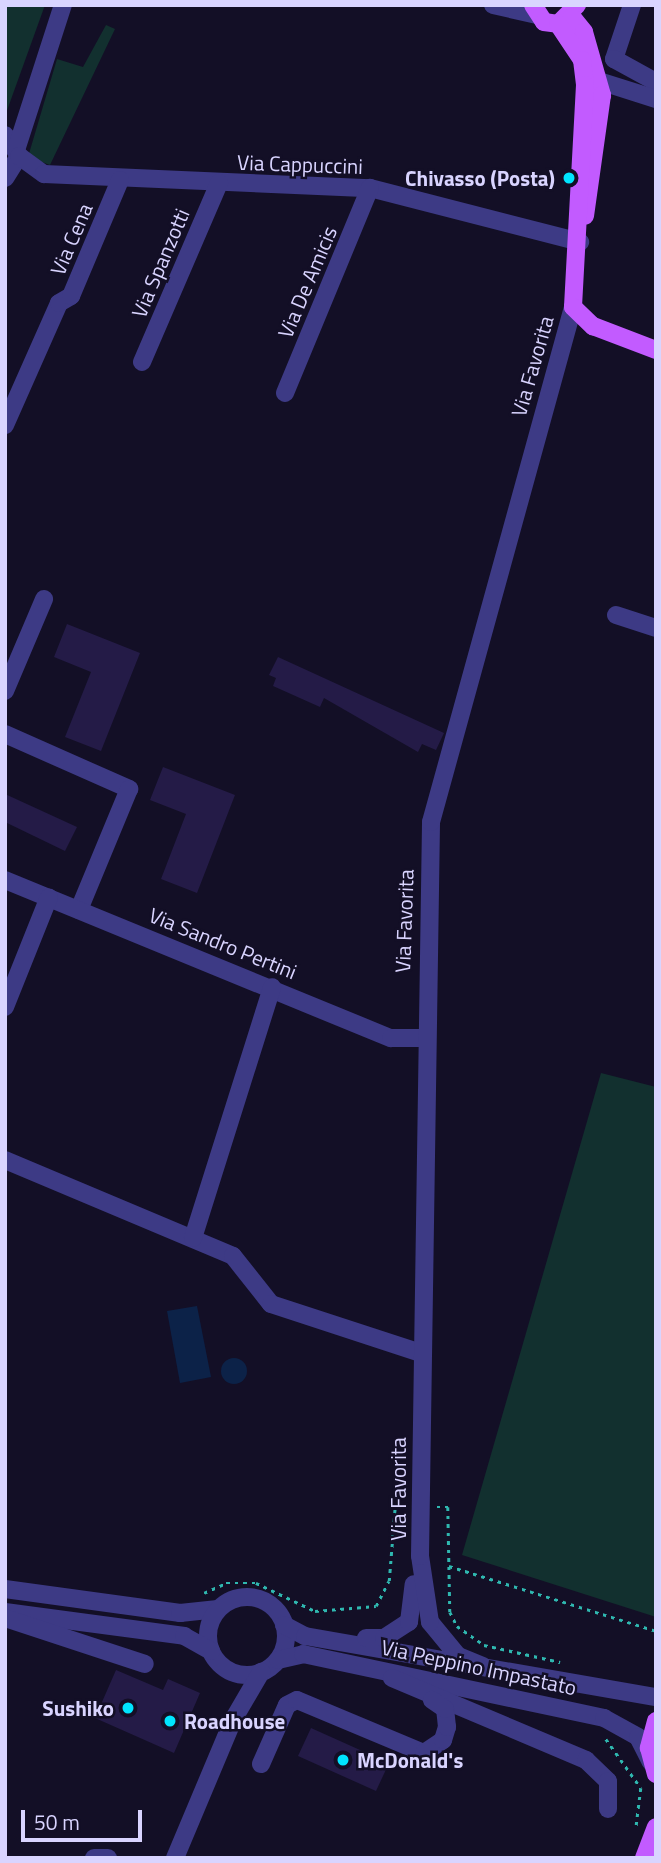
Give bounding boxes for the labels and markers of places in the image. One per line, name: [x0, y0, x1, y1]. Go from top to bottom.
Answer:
place label: Chivasso (Posta): [405, 165, 555, 191]
marker: Chivasso (Posta): [561, 170, 577, 186]
place label: Sushiko: [42, 1695, 114, 1721]
marker: Sushiko: [120, 1700, 136, 1716]
place label: Roadhouse: [184, 1708, 285, 1734]
marker: Roadhouse: [162, 1713, 178, 1729]
place label: McDonald's: [357, 1747, 463, 1773]
marker: McDonald's: [335, 1752, 351, 1768]

